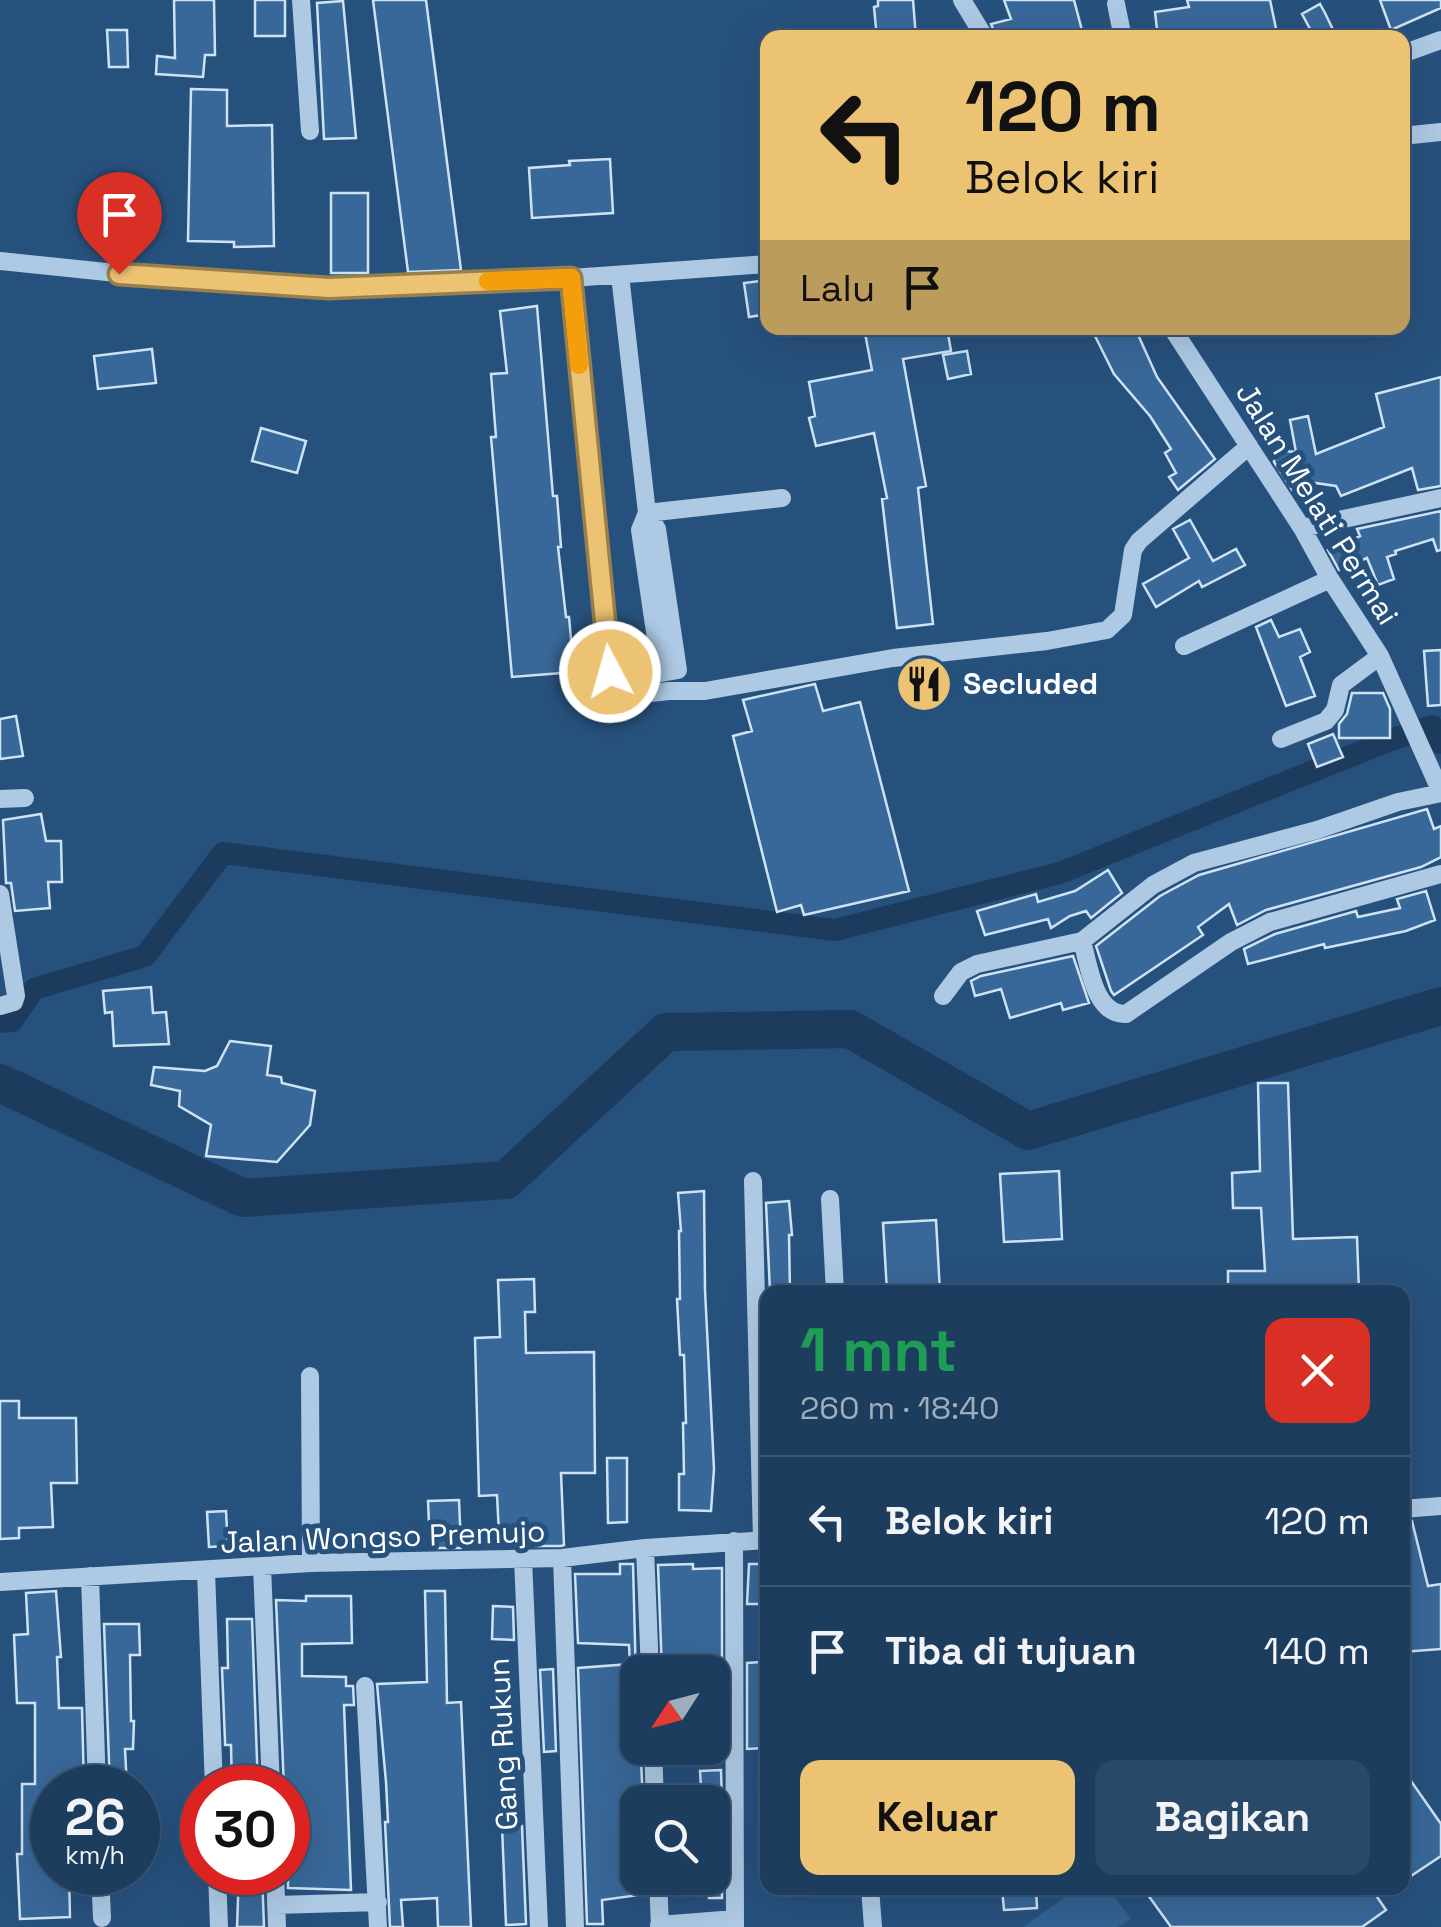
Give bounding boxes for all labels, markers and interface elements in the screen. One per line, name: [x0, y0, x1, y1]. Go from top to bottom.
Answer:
text: 120 m: [965, 62, 1161, 151]
icon: left: [800, 70, 930, 200]
text: Belok kiri: [965, 149, 1159, 206]
pin: [77, 172, 162, 275]
icon: arrive: [92, 187, 147, 242]
icon: arrive: [895, 260, 950, 315]
text: Lalu: [800, 264, 875, 312]
street label: Jalan Melati Permai: [1227, 375, 1408, 632]
position arrow: [558, 620, 662, 724]
restaurant icon: Secluded: [894, 654, 954, 714]
place label: Secluded: [963, 664, 1098, 703]
text: 1 mnt: [800, 1312, 957, 1389]
button: close: [1265, 1318, 1370, 1423]
text: 260 m · 18:40: [800, 1388, 1000, 1428]
icon: left: [800, 1494, 855, 1549]
text: Belok kiri: [885, 1497, 1053, 1545]
text: 120 m: [1264, 1497, 1370, 1545]
street label: Jalan Wongso Premujo: [220, 1511, 546, 1562]
icon: arrive: [800, 1624, 855, 1679]
text: Tiba di tujuan: [885, 1627, 1137, 1675]
text: 140 m: [1264, 1627, 1370, 1675]
north arrow: [620, 1655, 730, 1765]
map controls: [620, 1655, 730, 1895]
street label: Gang Rukun: [479, 1657, 526, 1831]
button: Keluar: [800, 1760, 1075, 1875]
button: Bagikan: [1095, 1760, 1370, 1875]
speed limit sign: 30: [180, 1765, 310, 1895]
button: search: [620, 1785, 730, 1895]
text: 26: [65, 1786, 125, 1850]
text: km/h: [65, 1839, 125, 1871]

